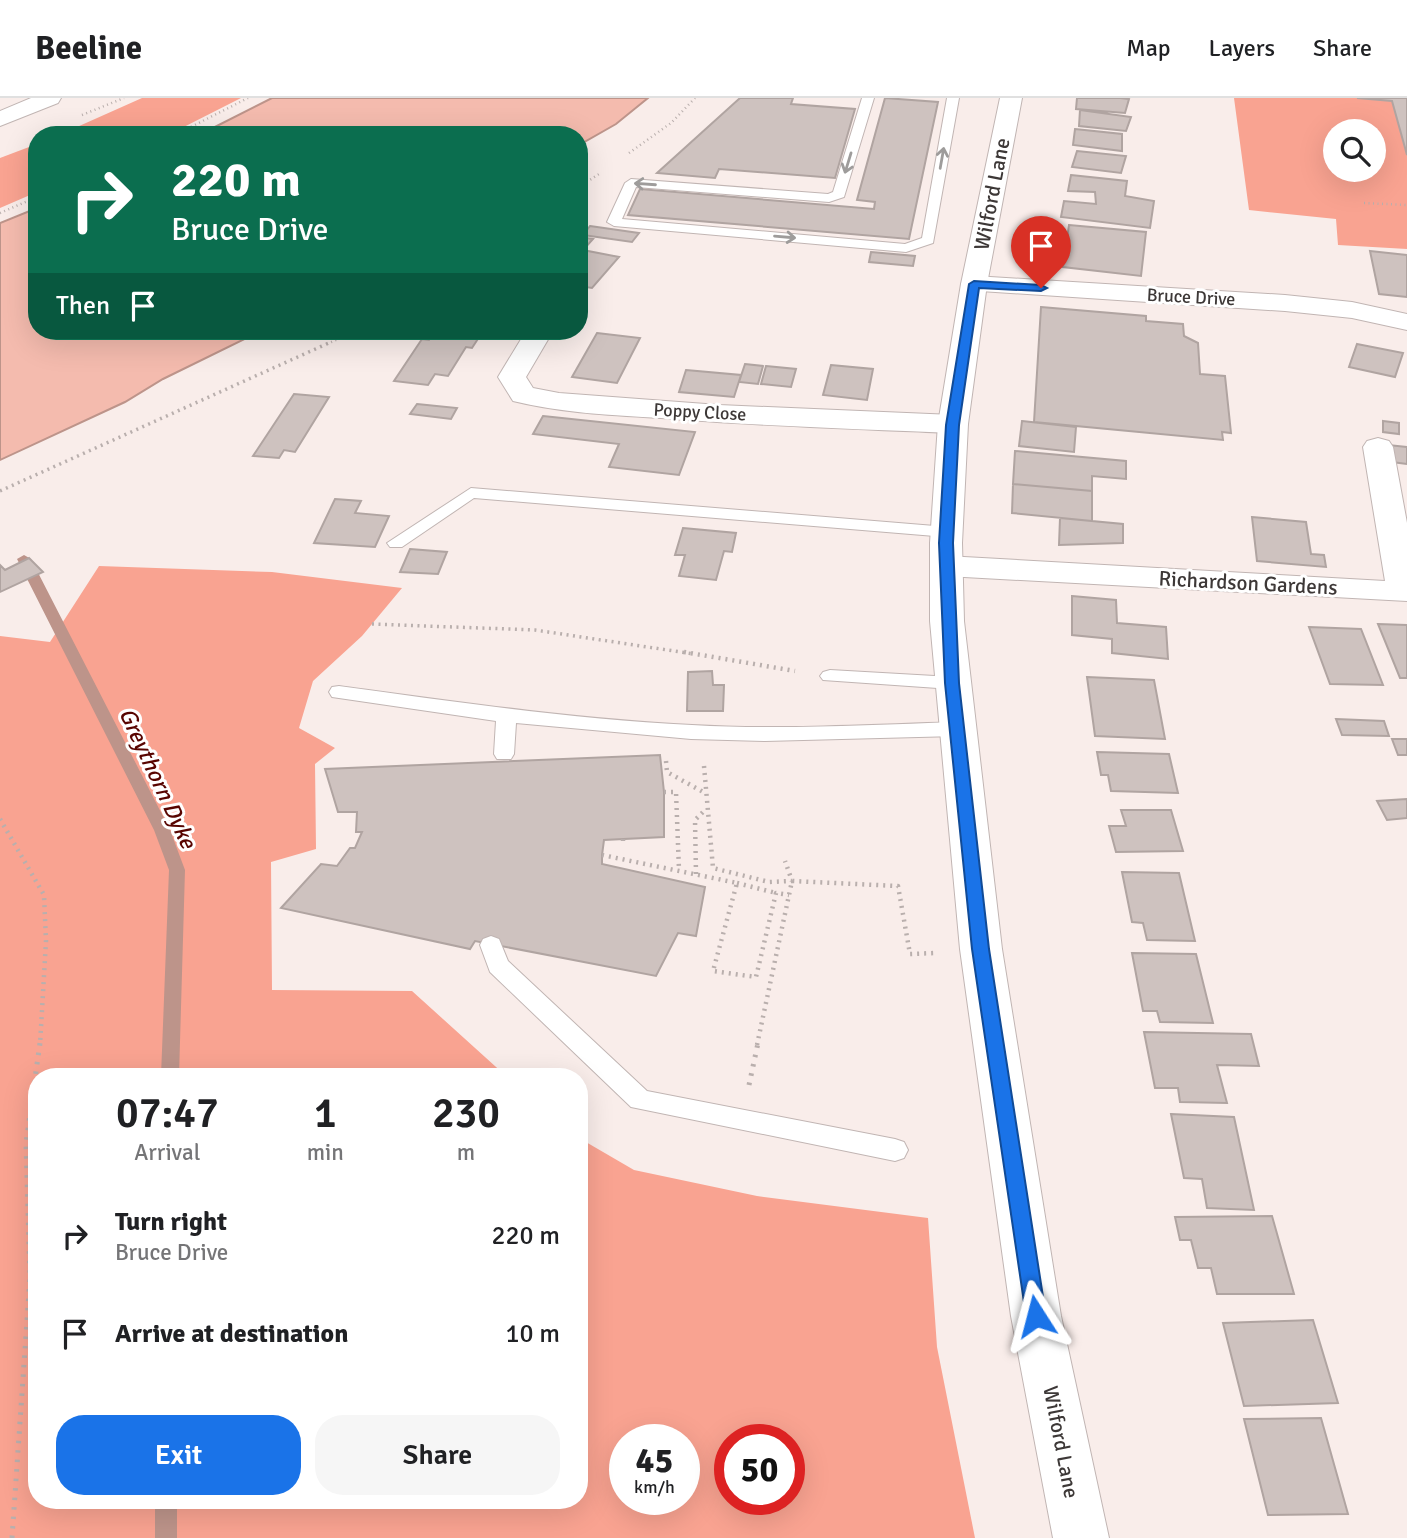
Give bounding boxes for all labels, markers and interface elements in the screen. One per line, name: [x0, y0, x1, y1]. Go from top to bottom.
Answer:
text: Beeline: [35, 28, 142, 69]
text: Map: [1126, 33, 1171, 63]
text: Layers: [1209, 33, 1275, 63]
text: Share: [1313, 33, 1372, 63]
map controls: [1323, 119, 1386, 182]
button: search: [1323, 119, 1386, 182]
street label: Wilford Lane: [968, 136, 1016, 252]
one-way arrow: [936, 147, 949, 170]
text: 220 m: [171, 150, 301, 210]
one-way arrow: [841, 152, 854, 174]
icon: right: [56, 154, 147, 245]
one-way arrow: [633, 178, 656, 191]
text: Bruce Drive: [171, 210, 329, 249]
pin: [1011, 216, 1071, 288]
icon: arrive: [1022, 227, 1060, 265]
one-way arrow: [773, 231, 796, 244]
street label: Bruce Drive: [1146, 284, 1236, 310]
icon: arrive: [124, 287, 162, 325]
text: Then: [56, 290, 110, 322]
street label: Poppy Close: [653, 399, 747, 425]
street label: Richardson Gardens: [1158, 565, 1338, 601]
water label: Greythorn Dyke: [112, 703, 203, 855]
text: 07:47: [116, 1088, 219, 1139]
text: 1: [314, 1088, 337, 1139]
text: 230: [432, 1088, 500, 1139]
text: Arrival: [134, 1138, 200, 1167]
text: min: [307, 1138, 344, 1167]
text: m: [457, 1138, 475, 1167]
text: Turn right: [115, 1206, 227, 1238]
icon: right: [56, 1217, 94, 1255]
text: 220 m: [491, 1220, 560, 1252]
text: Bruce Drive: [115, 1238, 228, 1267]
position arrow: [999, 1279, 1073, 1353]
icon: arrive: [56, 1315, 94, 1353]
text: Arrive at destination: [115, 1318, 348, 1350]
text: 10 m: [505, 1318, 560, 1350]
street label: Wilford Lane: [1037, 1384, 1085, 1500]
button: Exit: [56, 1415, 301, 1495]
button: Share: [315, 1415, 560, 1495]
speed limit sign: 50: [714, 1424, 805, 1515]
text: 45: [636, 1439, 673, 1482]
text: km/h: [634, 1476, 675, 1498]

